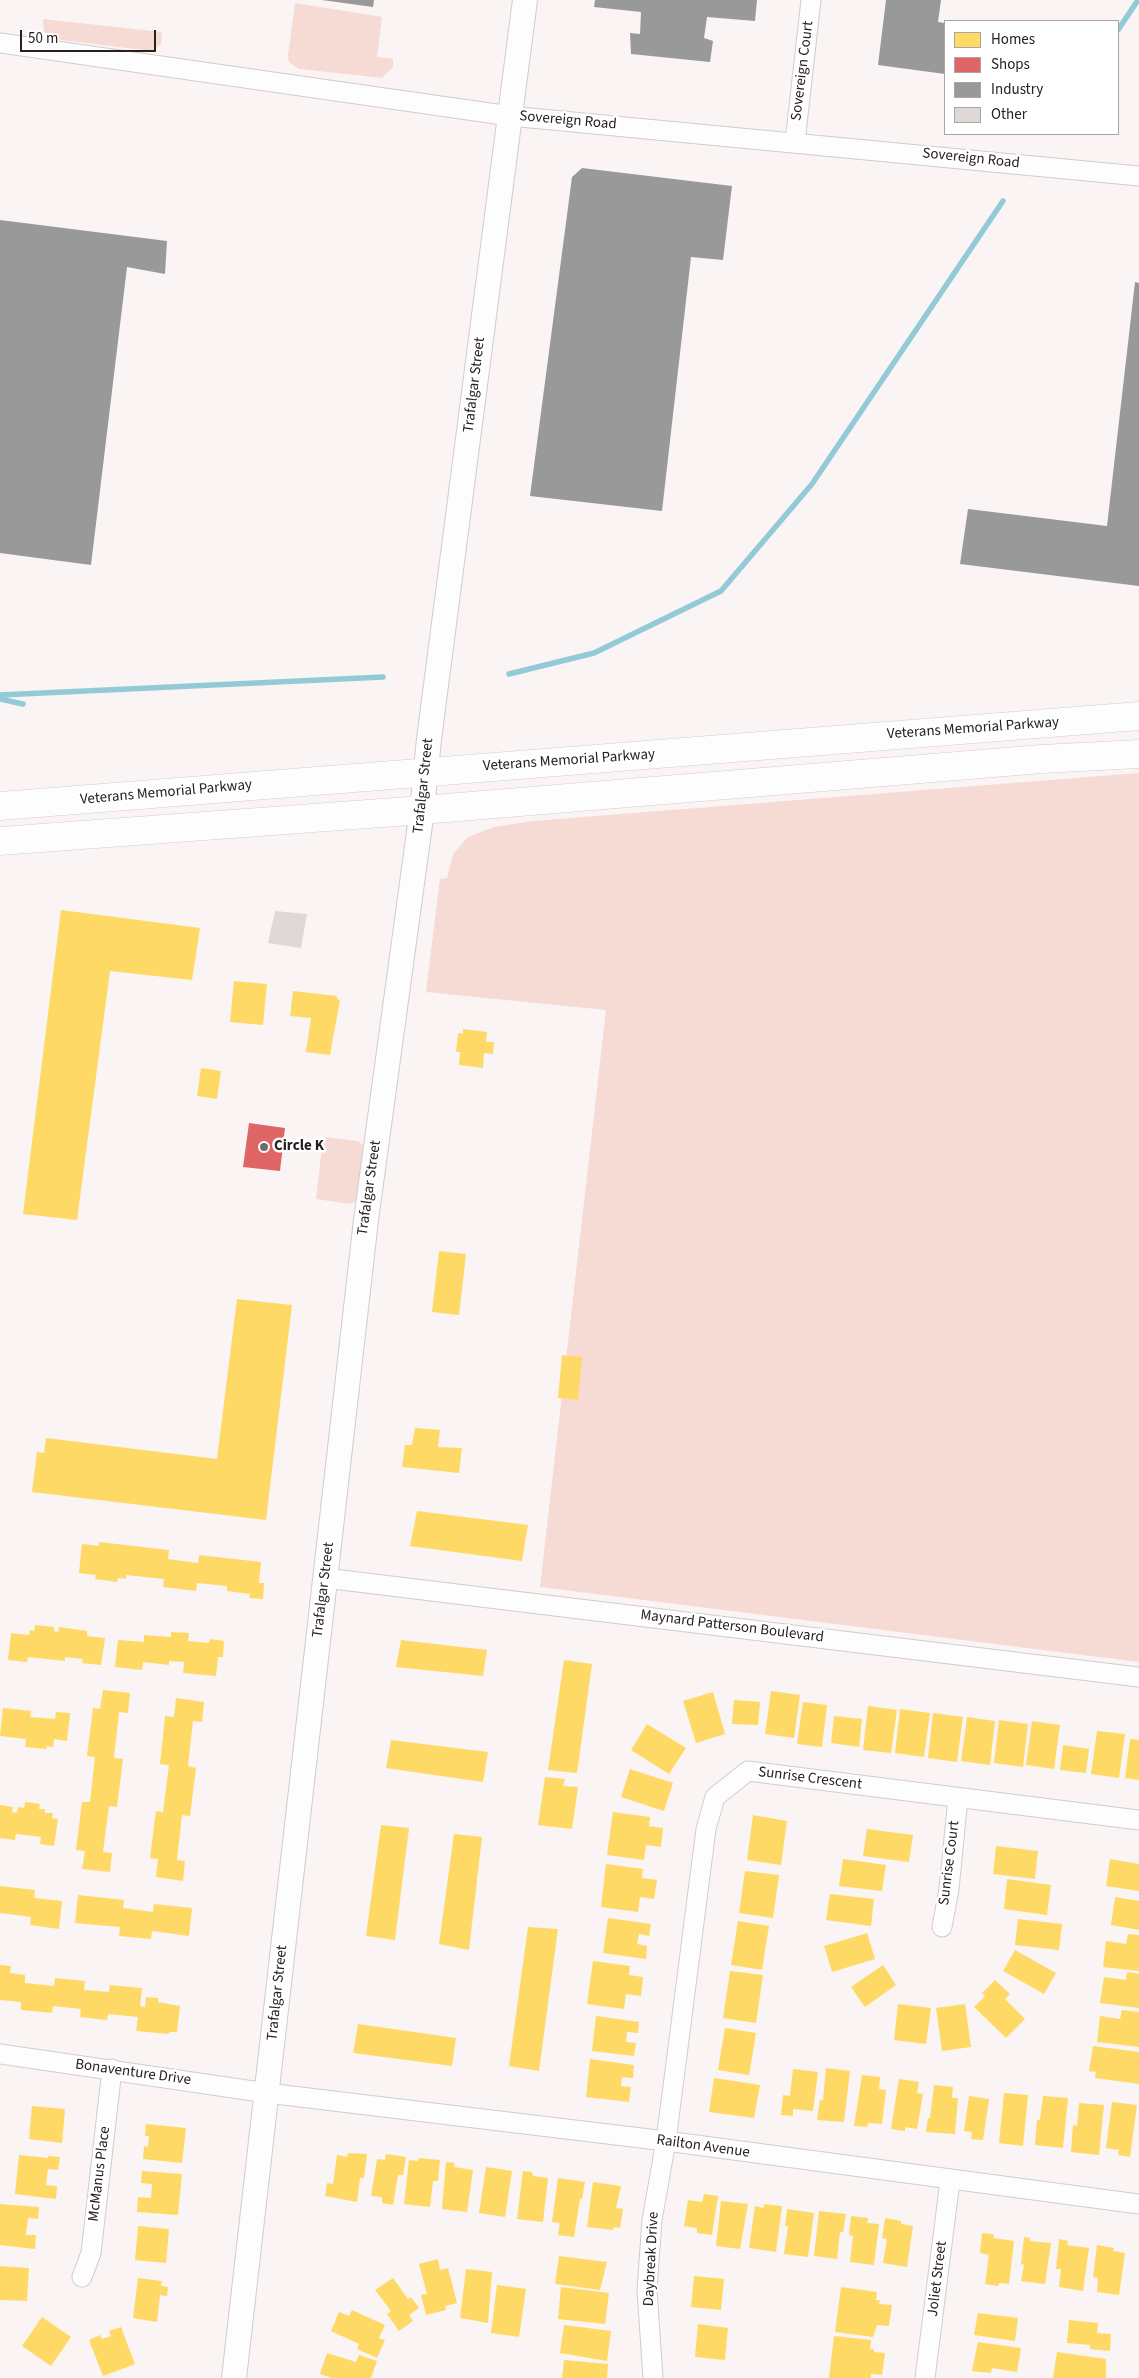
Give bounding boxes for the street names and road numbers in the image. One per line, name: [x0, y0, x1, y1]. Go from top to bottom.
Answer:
street label: Sovereign Court: [788, 20, 818, 122]
street label: Sovereign Road: [519, 108, 617, 134]
street label: Sovereign Road: [922, 145, 1020, 173]
street label: Trafalgar Street: [460, 336, 490, 434]
street label: Veterans Memorial Parkway: [886, 714, 1060, 744]
street label: Trafalgar Street: [410, 737, 438, 835]
street label: Veterans Memorial Parkway: [482, 746, 656, 776]
street label: Veterans Memorial Parkway: [79, 777, 253, 809]
street label: Trafalgar Street: [354, 1139, 386, 1237]
street label: Trafalgar Street: [309, 1541, 339, 1639]
street label: Maynard Patterson Boulevard: [639, 1607, 825, 1647]
street label: Sunrise Crescent: [757, 1764, 863, 1794]
street label: Sunrise Court: [936, 1820, 964, 1906]
street label: Trafalgar Street: [264, 1944, 292, 2042]
street label: Bonaventure Drive: [74, 2056, 192, 2090]
street label: McManus Place: [85, 2125, 115, 2223]
street label: Railton Avenue: [655, 2132, 751, 2162]
street label: Daybreak Drive: [641, 2211, 663, 2307]
street label: Joliet Street: [924, 2240, 952, 2318]

